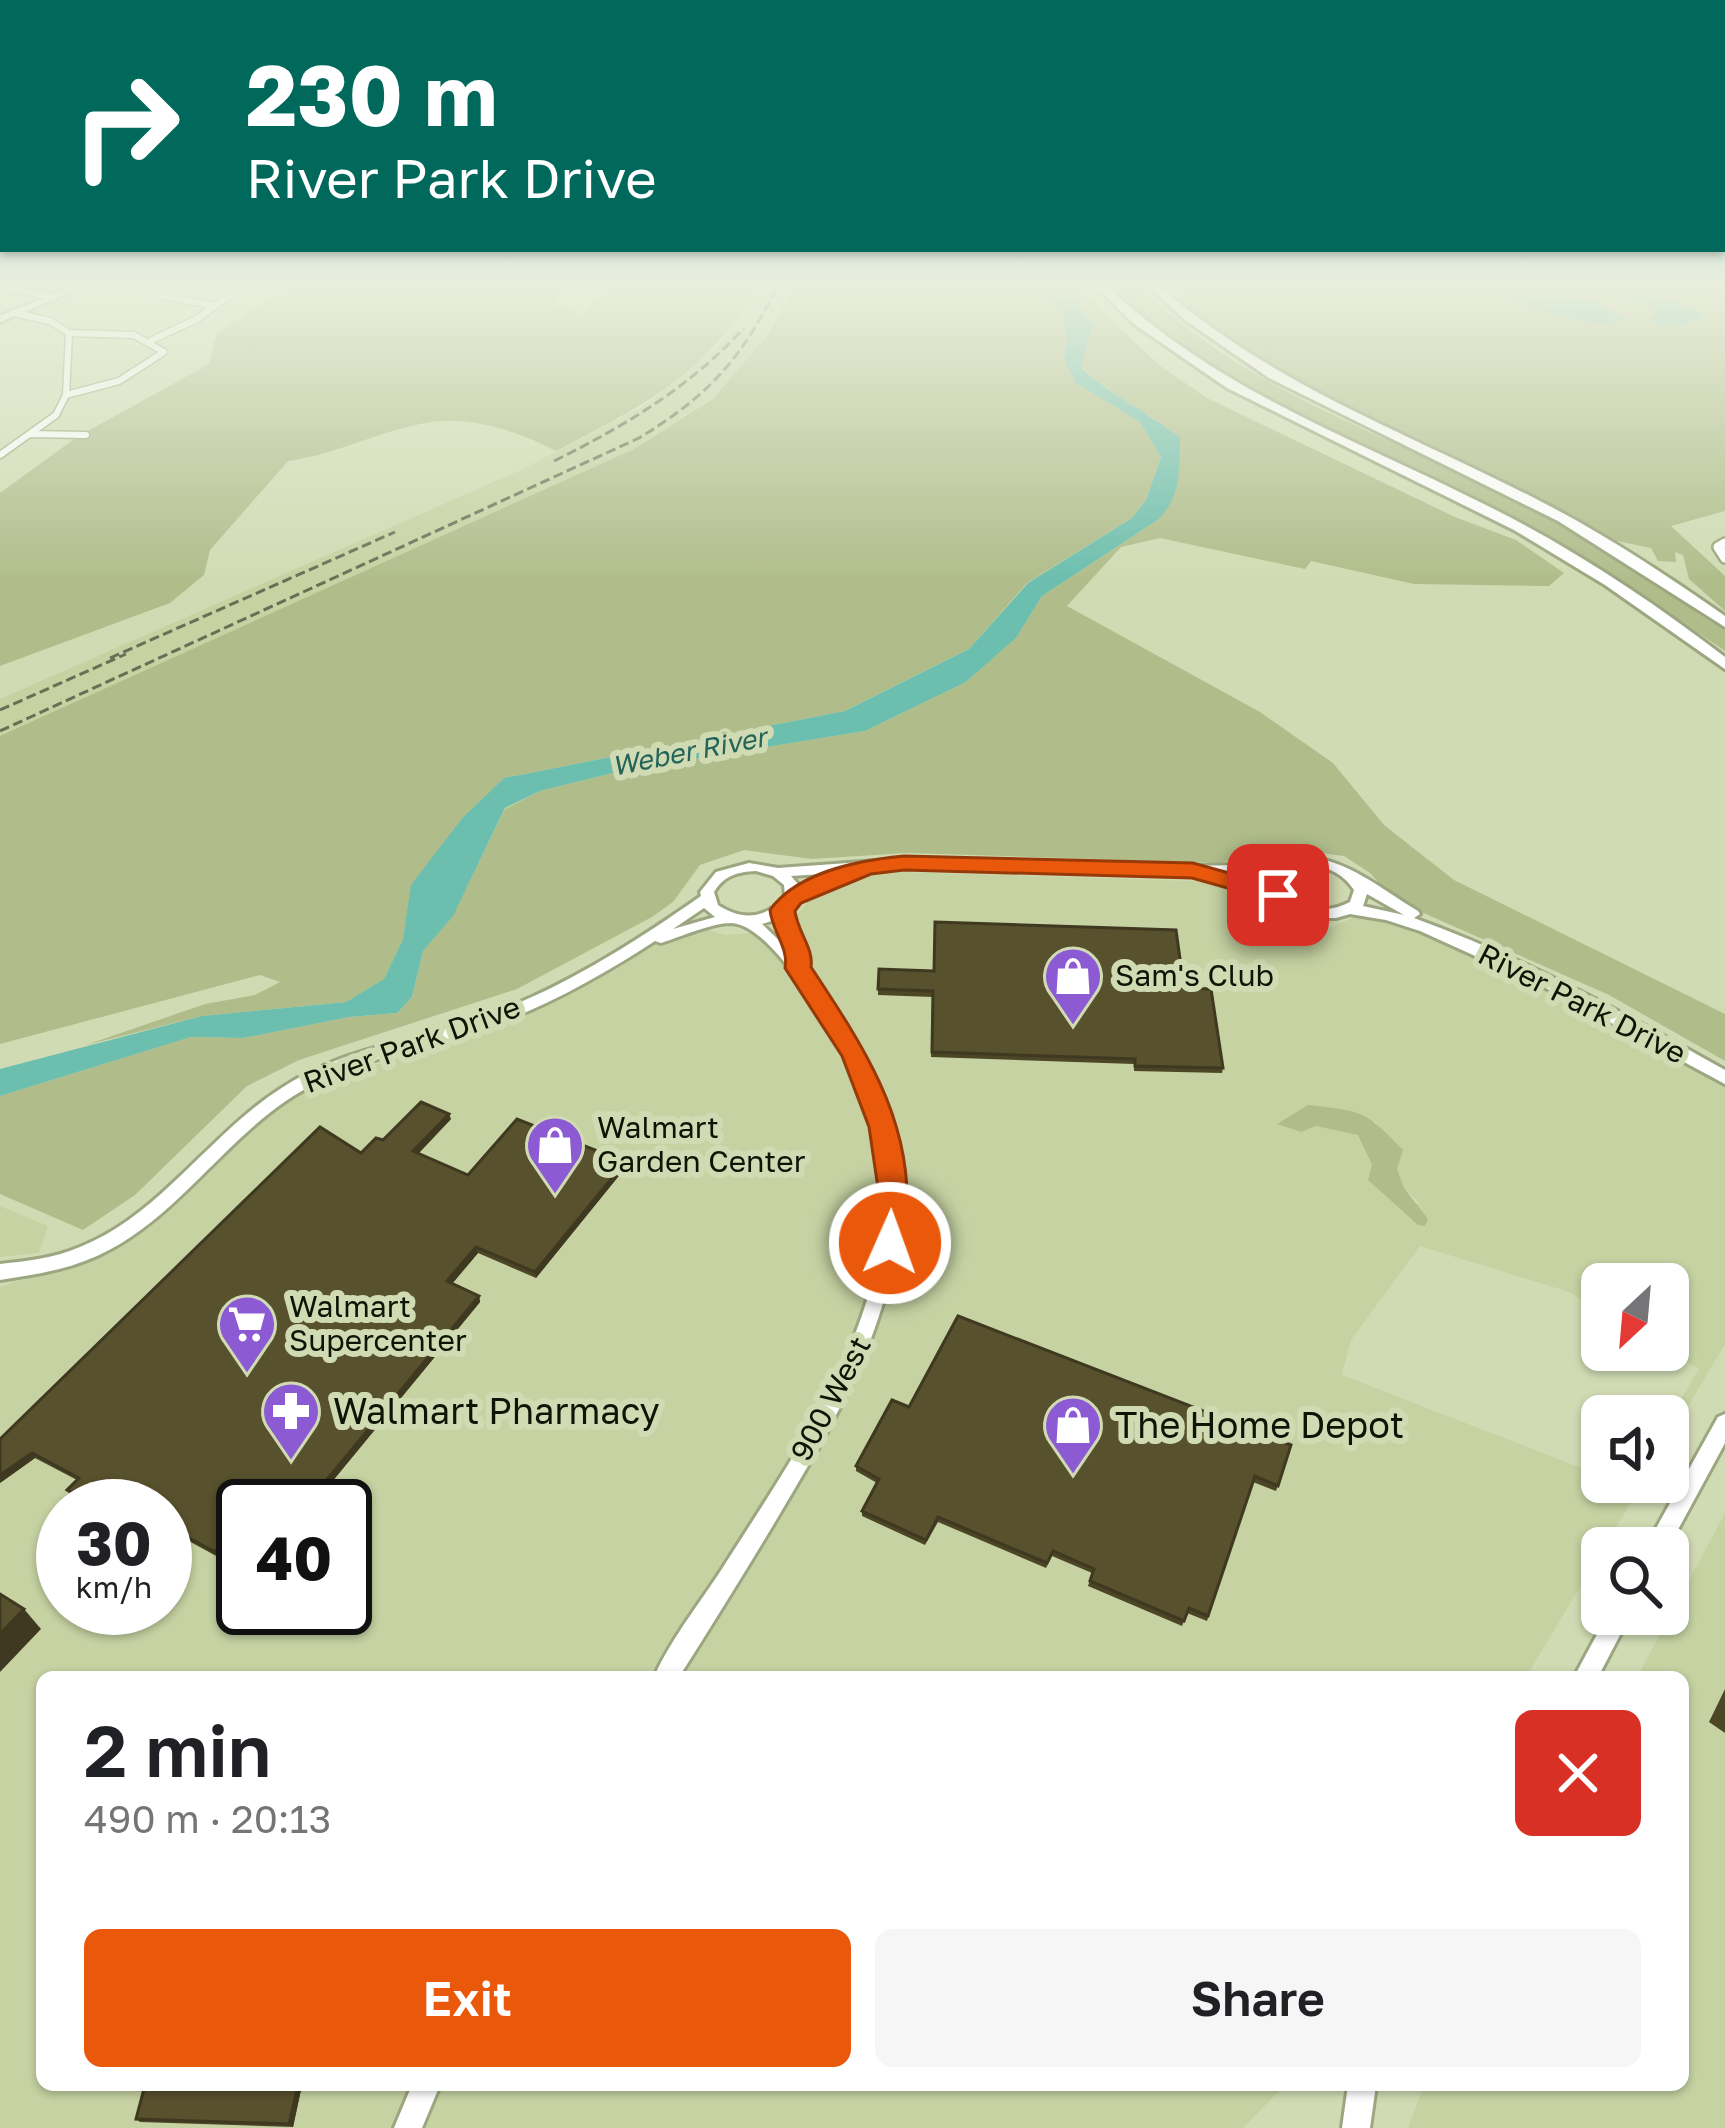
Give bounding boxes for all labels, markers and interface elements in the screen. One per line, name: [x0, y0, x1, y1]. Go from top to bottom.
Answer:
text: 230 m: [246, 44, 498, 144]
icon: right: [48, 48, 204, 204]
text: River Park Drive: [246, 145, 656, 210]
water label: Weber River: [609, 720, 772, 782]
pin: [1227, 844, 1329, 946]
icon: arrive: [1245, 862, 1311, 928]
street label: River Park Drive: [1473, 935, 1692, 1071]
shop icon: Sam's Club: [1042, 945, 1104, 1027]
place label: Sam's Club: [1115, 957, 1274, 993]
street label: River Park Drive: [298, 988, 525, 1100]
place label: Walmart Garden Center: [597, 1109, 806, 1179]
shop icon: Walmart Garden Center: [524, 1114, 586, 1196]
position arrow: [827, 1180, 953, 1306]
north arrow: [1581, 1263, 1689, 1371]
map controls: [1581, 1263, 1689, 1635]
place label: Walmart Supercenter: [289, 1288, 467, 1358]
supermarket icon: Walmart Supercenter: [216, 1293, 278, 1375]
street label: 900 West: [782, 1330, 878, 1467]
pharmacy icon: Walmart Pharmacy: [260, 1380, 322, 1462]
place label: Walmart Pharmacy: [333, 1389, 660, 1432]
shop icon: The Home Depot: [1042, 1394, 1104, 1476]
button: sound: [1581, 1395, 1689, 1503]
place label: The Home Depot: [1115, 1403, 1404, 1446]
speed limit sign: 40: [216, 1479, 372, 1635]
text: 30: [76, 1506, 152, 1578]
button: search: [1581, 1527, 1689, 1635]
text: km/h: [76, 1569, 152, 1605]
text: 2 min: [84, 1706, 271, 1793]
button: close: [1515, 1710, 1641, 1836]
text: 490 m · 20:13: [84, 1795, 331, 1842]
button: Exit: [84, 1929, 851, 2067]
button: Share: [875, 1929, 1641, 2067]

